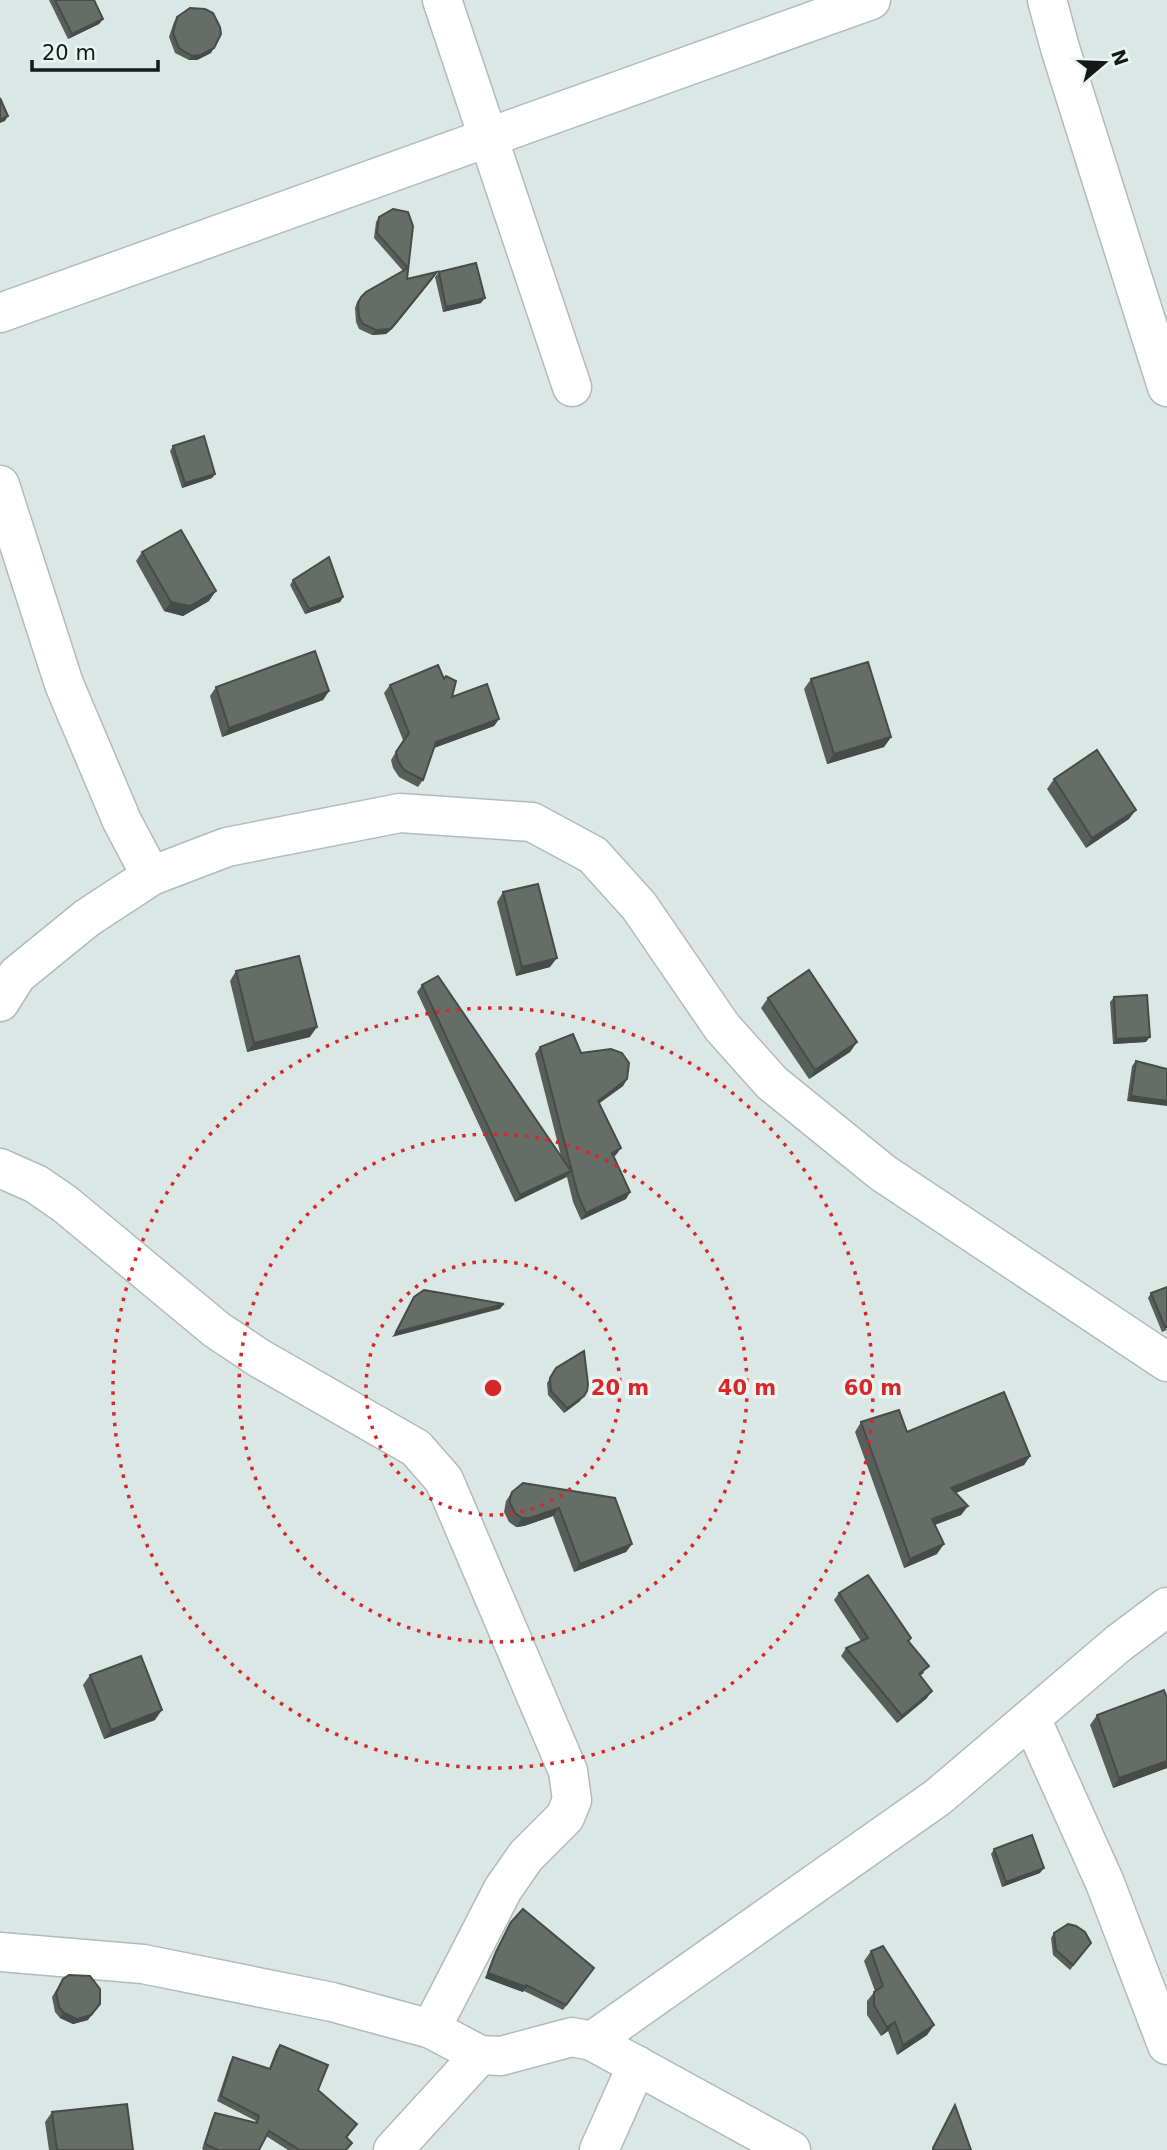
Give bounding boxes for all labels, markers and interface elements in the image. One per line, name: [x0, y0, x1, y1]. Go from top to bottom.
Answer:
scale bar: [32, 28, 158, 72]
north arrow: [1069, 28, 1139, 98]
text: 20 m: [42, 41, 96, 65]
text: N: [1107, 46, 1133, 69]
centre of rings: [481, 1376, 505, 1400]
text: 20 m: [591, 1376, 649, 1400]
text: 40 m: [718, 1376, 776, 1400]
text: 60 m: [844, 1376, 902, 1400]

